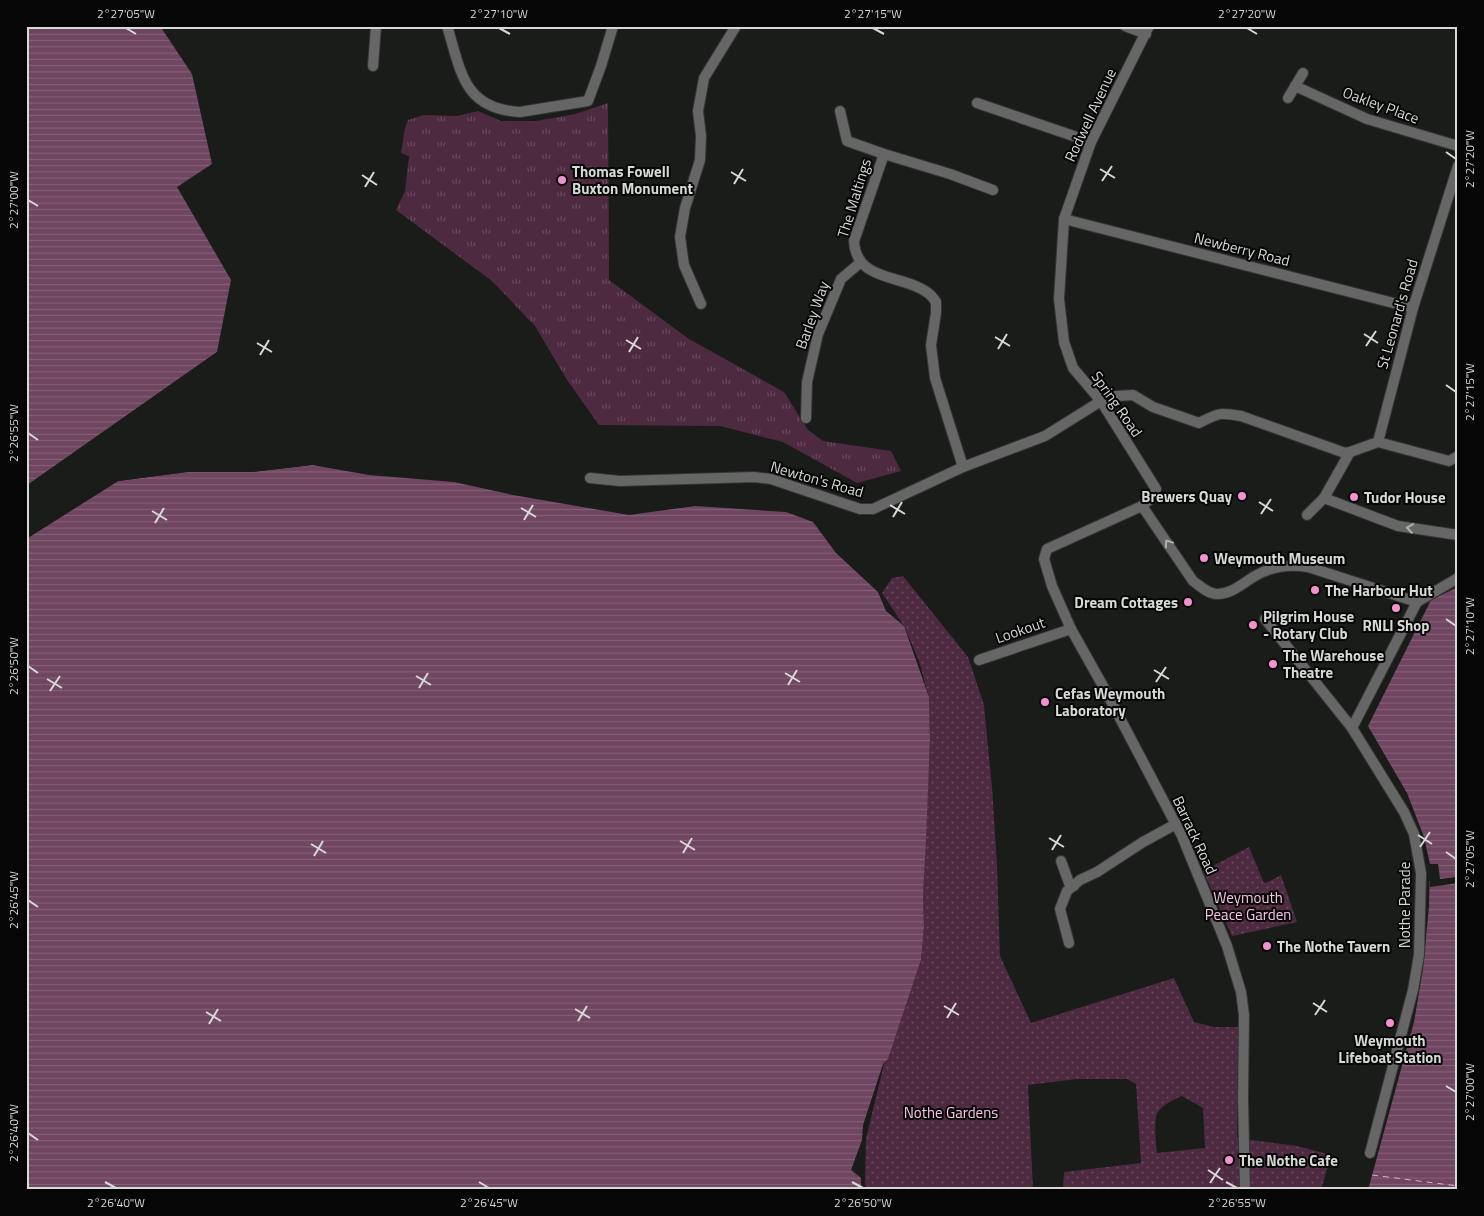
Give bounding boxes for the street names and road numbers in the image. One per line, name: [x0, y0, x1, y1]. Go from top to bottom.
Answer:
street label: Rodwell Avenue: [1058, 64, 1122, 166]
street label: Oakley Place: [1340, 81, 1422, 129]
street label: The Maltings: [831, 156, 877, 240]
street label: Newberry Road: [1192, 226, 1292, 272]
street label: St Leonard's Road: [1370, 256, 1424, 372]
street label: Barley Way: [789, 278, 835, 352]
street label: Spring Road: [1086, 366, 1148, 442]
street label: Newton's Road: [768, 455, 866, 503]
street label: Lookout: [992, 611, 1049, 649]
street label: Barrack Road: [1167, 792, 1223, 878]
street label: Nothe Parade: [1393, 862, 1416, 948]

